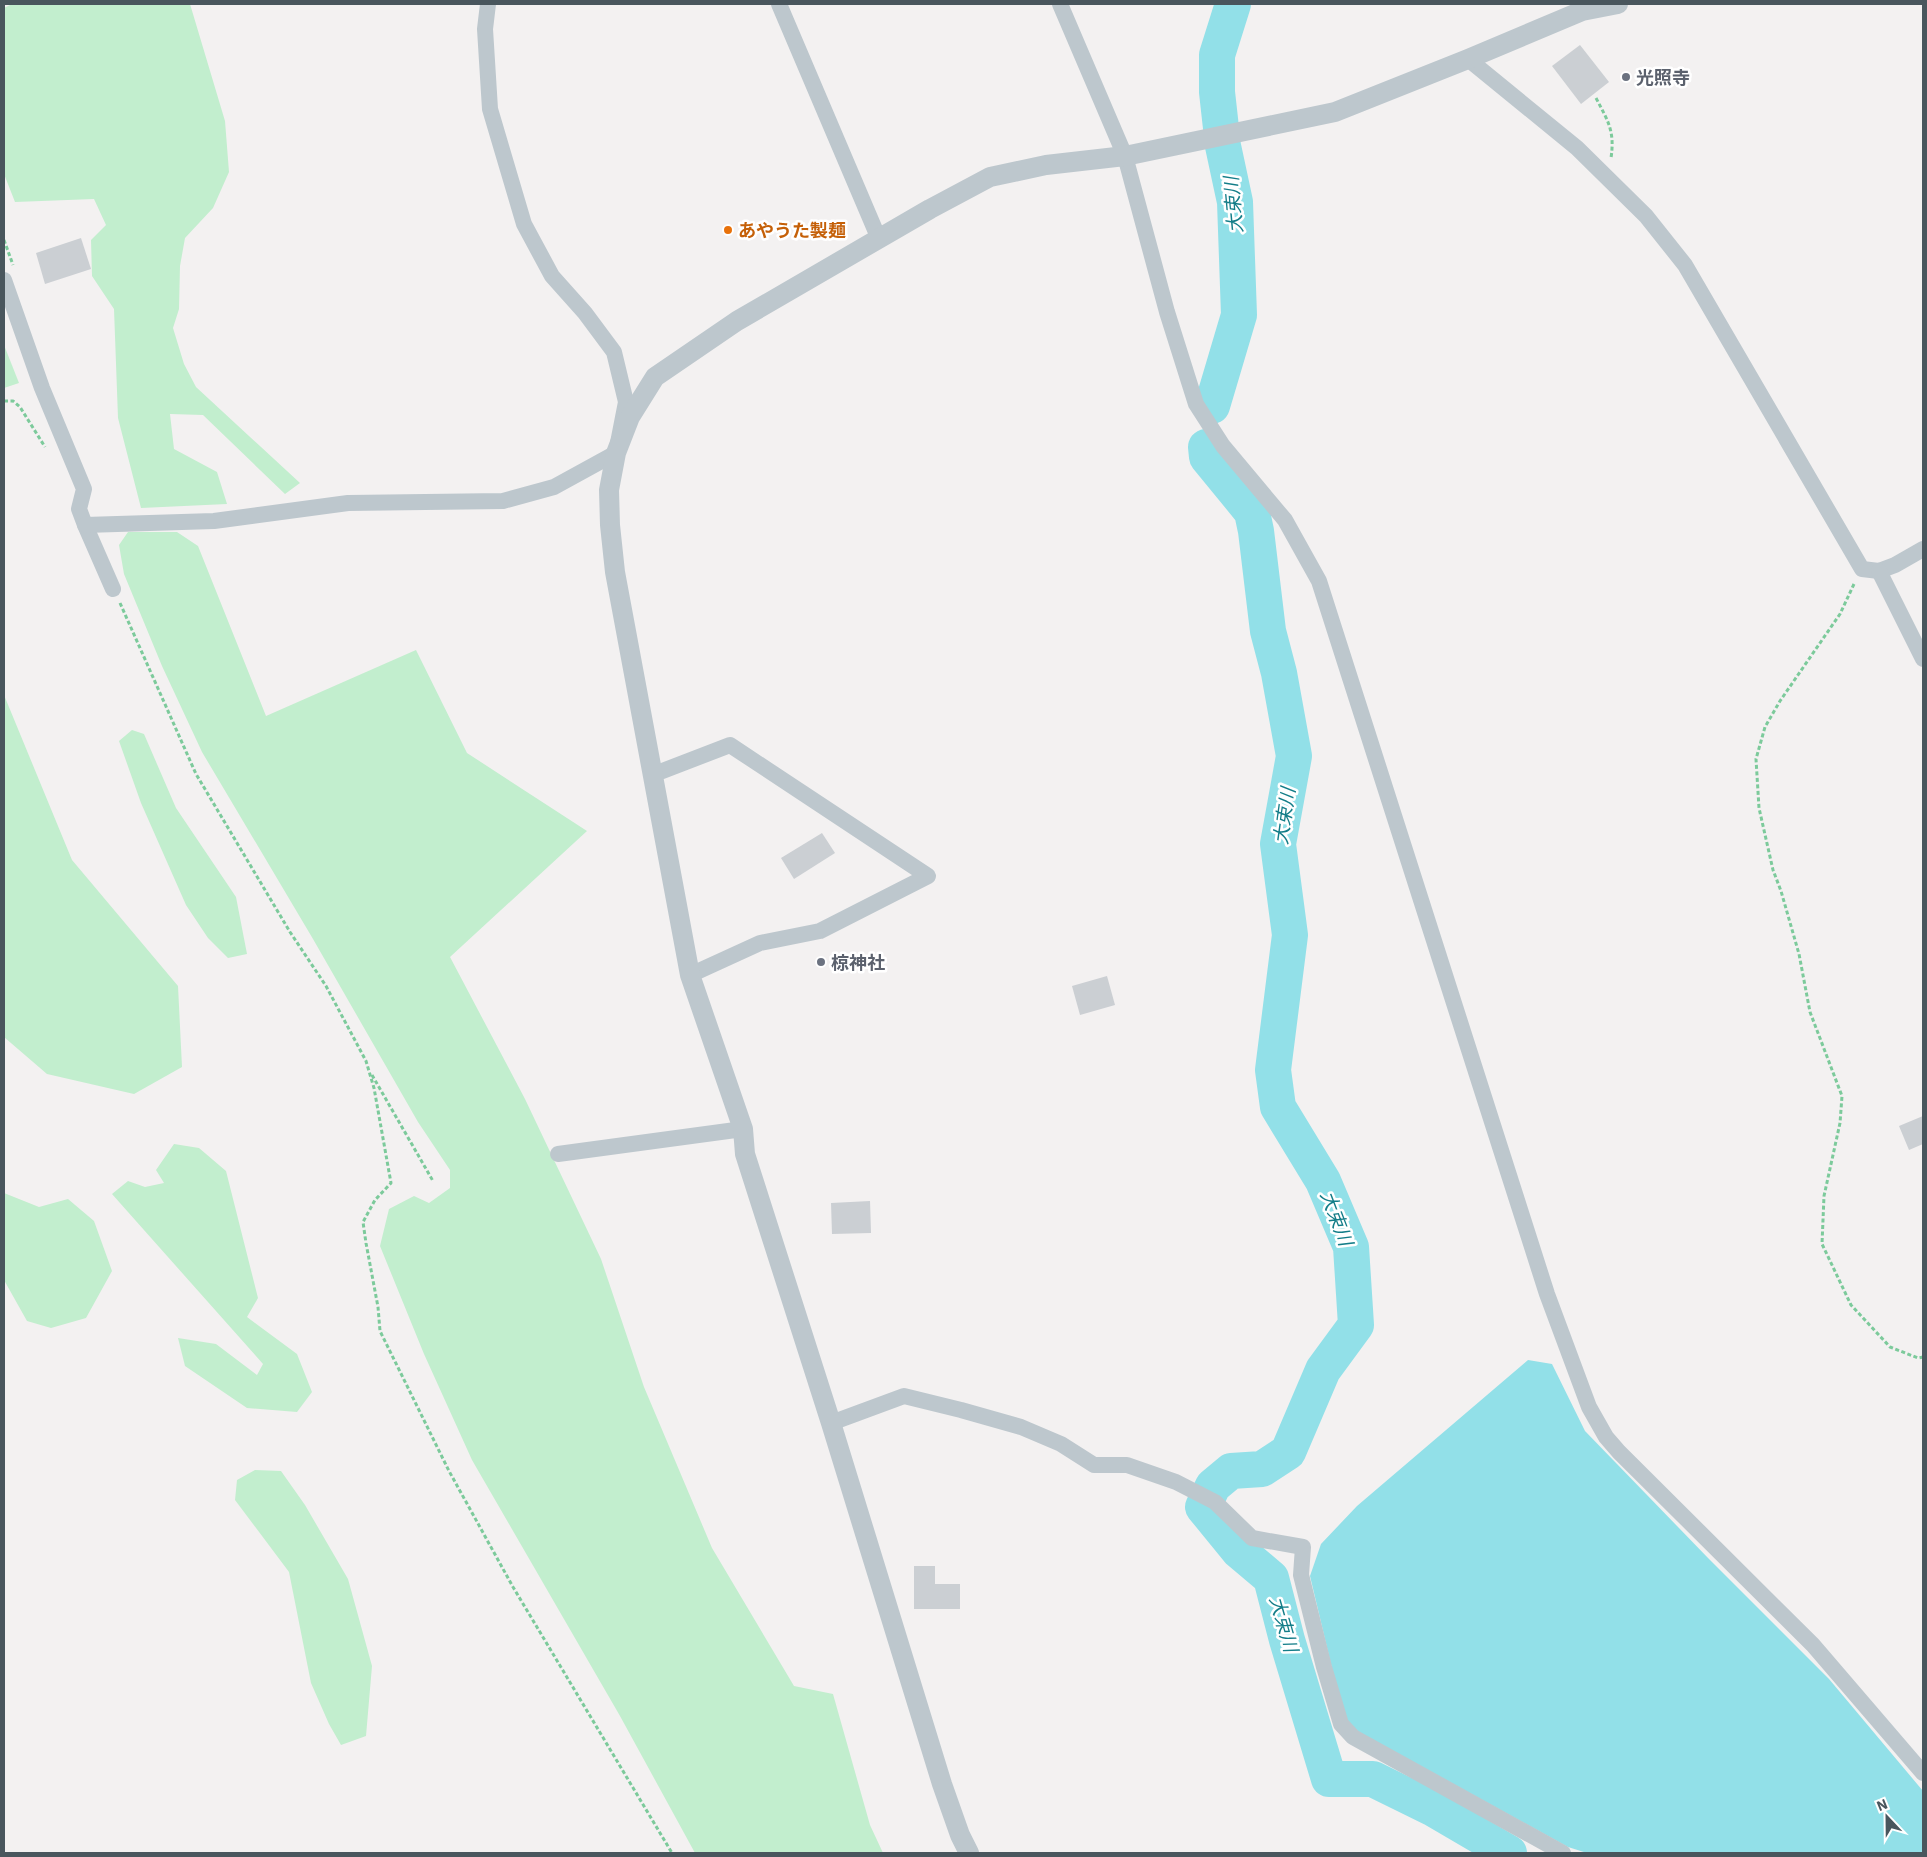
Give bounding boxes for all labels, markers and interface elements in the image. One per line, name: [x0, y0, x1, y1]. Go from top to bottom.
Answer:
place label: 光照寺: [1636, 66, 1690, 89]
marker: 光照寺: [1620, 71, 1632, 83]
water label: 大束川: [1218, 174, 1247, 234]
place label: あやうた製麺: [738, 219, 846, 242]
marker: あやうた製麺: [722, 224, 734, 236]
water label: 大束川: [1268, 784, 1300, 846]
place label: 椋神社: [831, 951, 885, 974]
marker: 椋神社: [815, 956, 827, 968]
water label: 大束川: [1316, 1187, 1359, 1251]
water label: 大束川: [1265, 1593, 1304, 1657]
north arrow: [1862, 1792, 1912, 1842]
text: N: [1874, 1795, 1890, 1815]

